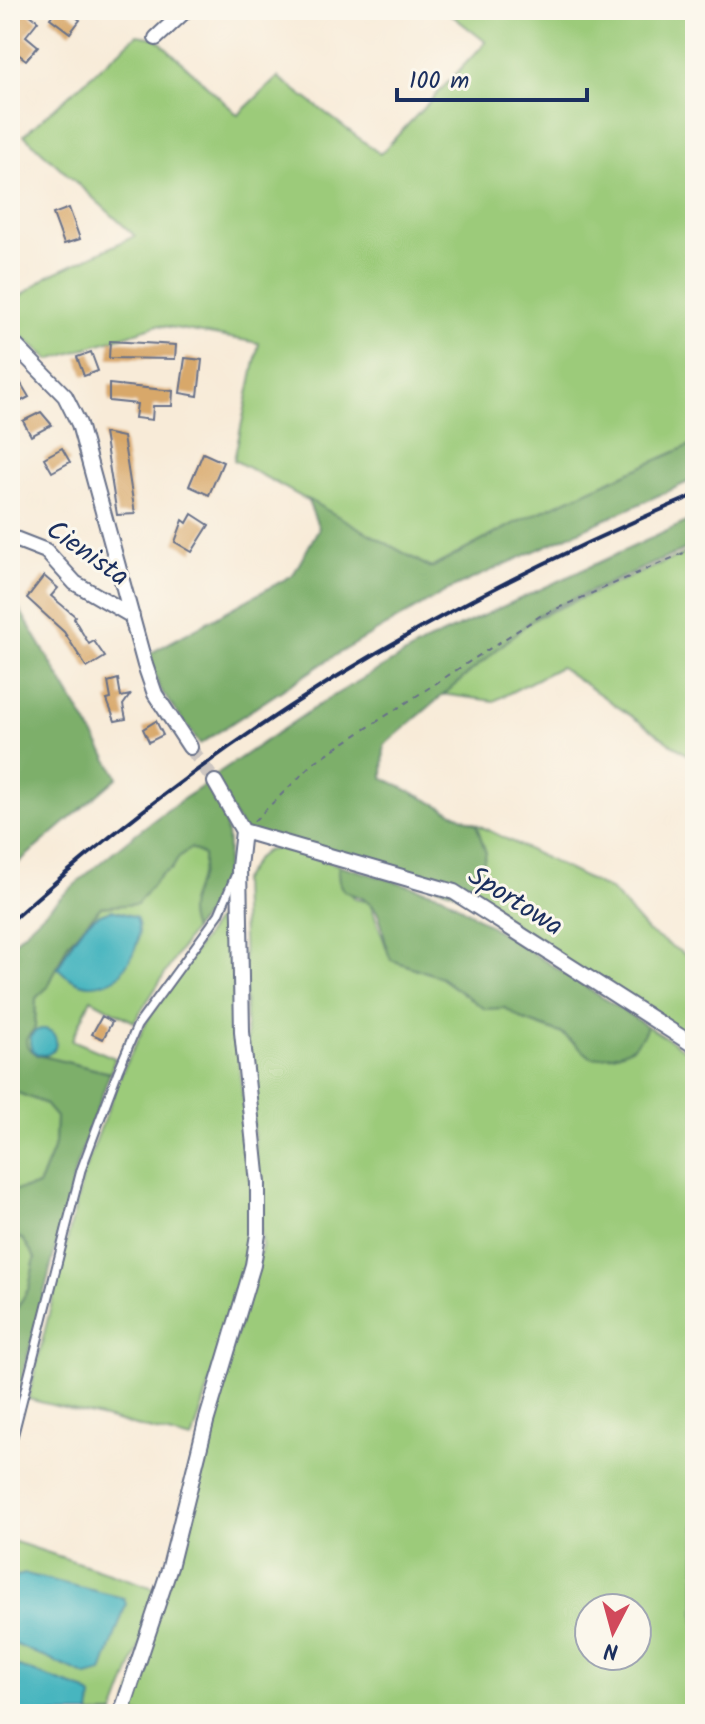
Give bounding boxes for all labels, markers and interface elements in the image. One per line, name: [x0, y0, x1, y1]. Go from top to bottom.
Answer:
scale bar: [397, 52, 587, 102]
text: 100 m: [409, 62, 469, 101]
street label: Cienista: [36, 509, 138, 599]
street label: Sportowa: [458, 855, 572, 949]
north arrow: [573, 1592, 653, 1672]
text: N: [602, 1631, 620, 1668]

